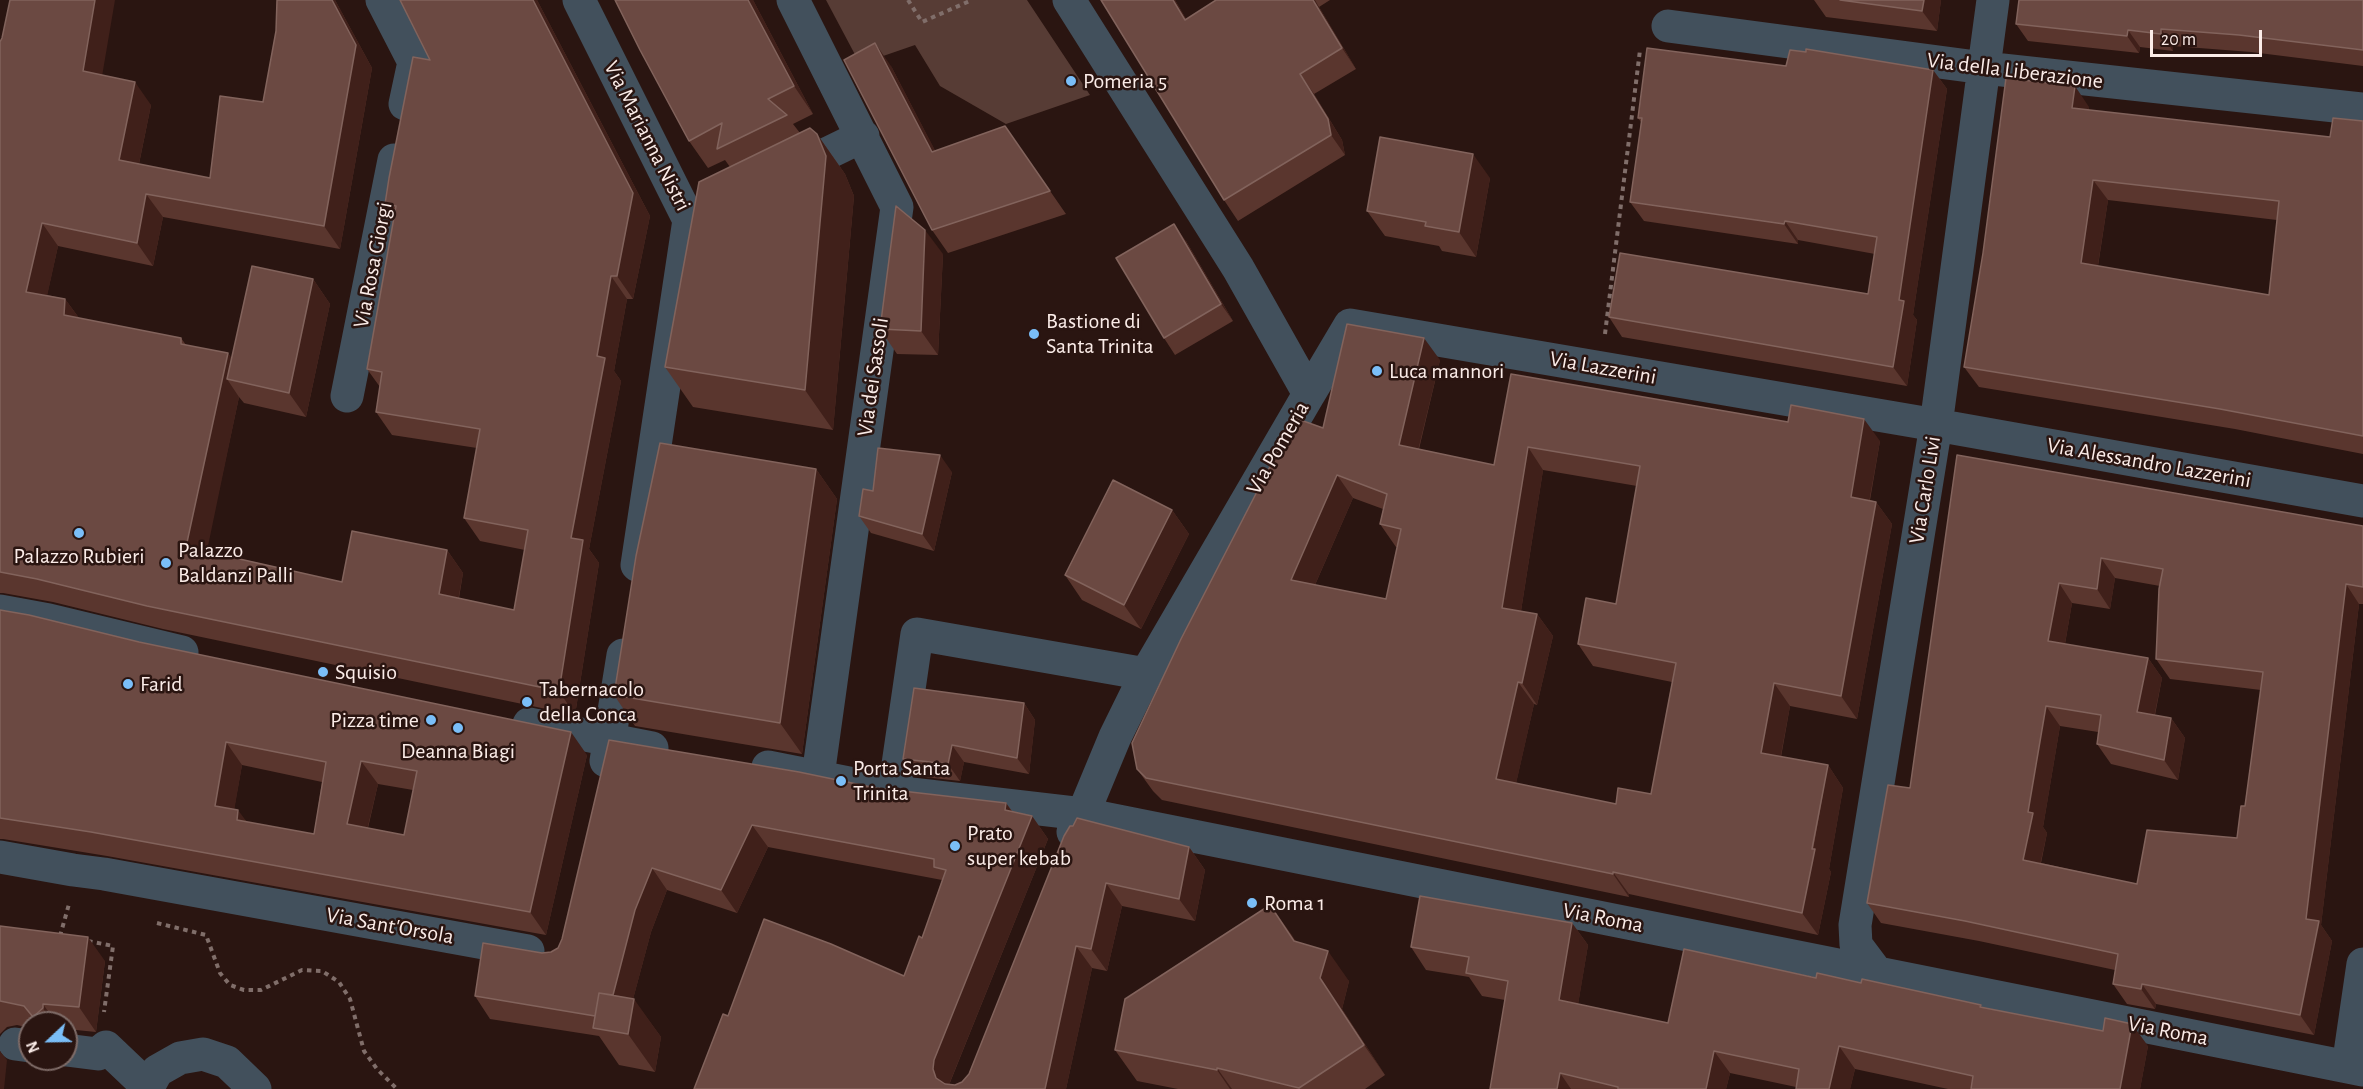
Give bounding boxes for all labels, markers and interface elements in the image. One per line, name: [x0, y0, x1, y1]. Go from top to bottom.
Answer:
scale bar: [2153, 18, 2266, 56]
text: 20 m: [2161, 31, 2196, 49]
street label: Via della Liberazione: [1925, 47, 2105, 95]
street label: Via Marianna Nistri: [598, 56, 696, 216]
place label: Pomeria 5: [1083, 68, 1167, 94]
marker: Pomeria 5: [1064, 74, 1078, 88]
street label: Via Rosa Giorgi: [348, 200, 398, 330]
place label: Bastione di Santa Trinita: [1046, 308, 1154, 360]
street label: Via dei Sassoli: [852, 316, 894, 438]
marker: Bastione di Santa Trinita: [1027, 327, 1041, 341]
street label: Via Lazzerini: [1548, 346, 1658, 390]
place label: Luca mannori: [1389, 358, 1504, 384]
marker: Luca mannori: [1370, 364, 1384, 378]
street label: Via Pomeria: [1241, 397, 1315, 499]
street label: Via Alessandro Lazzerini: [2045, 432, 2253, 494]
street label: Via Carlo Livi: [1903, 434, 1947, 546]
marker: Palazzo Rubieri: [72, 526, 86, 540]
place label: Palazzo Baldanzi Palli: [178, 537, 293, 588]
place label: Palazzo Rubieri: [13, 543, 145, 569]
marker: Palazzo Baldanzi Palli: [159, 556, 173, 570]
place label: Squisio: [335, 659, 397, 685]
marker: Squisio: [316, 665, 330, 679]
place label: Farid: [140, 671, 183, 697]
place label: Tabernacolo della Conca: [539, 676, 644, 728]
marker: Farid: [121, 677, 135, 691]
marker: Tabernacolo della Conca: [520, 695, 534, 709]
place label: Pizza time: [330, 707, 419, 733]
marker: Pizza time: [424, 713, 438, 727]
marker: Deanna Biagi: [451, 721, 465, 735]
place label: Deanna Biagi: [401, 738, 515, 764]
place label: Porta Santa Trinita: [853, 755, 950, 806]
marker: Porta Santa Trinita: [834, 774, 848, 788]
place label: Prato super kebab: [967, 820, 1071, 872]
marker: Prato super kebab: [948, 839, 962, 853]
place label: Roma 1: [1264, 890, 1325, 916]
marker: Roma 1: [1245, 896, 1259, 910]
street label: Via Roma: [1561, 897, 1645, 939]
street label: Via Sant'Orsola: [324, 902, 456, 950]
street label: Via Roma: [2126, 1010, 2210, 1052]
north arrow: [18, 1011, 78, 1071]
text: N: [24, 1039, 43, 1055]

